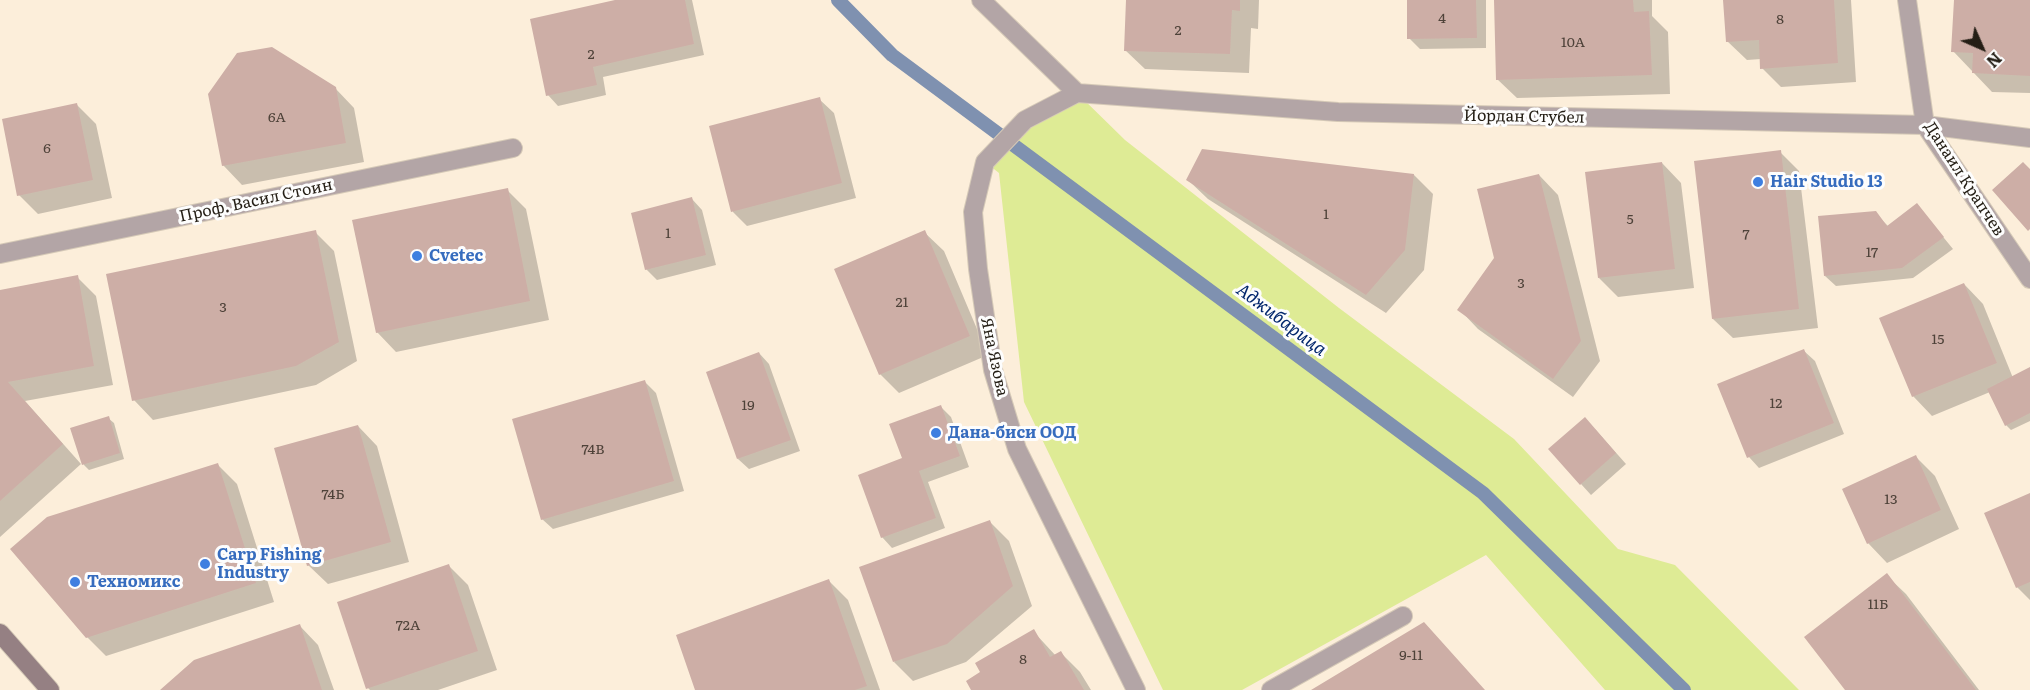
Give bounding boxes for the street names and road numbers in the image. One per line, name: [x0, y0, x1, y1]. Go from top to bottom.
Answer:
street label: Йордан Стубел: [1463, 106, 1585, 128]
street label: Данаил Крапчев: [1920, 118, 2008, 240]
street label: Проф. Васил Стоин: [178, 175, 334, 227]
street label: Яна Язова: [976, 316, 1012, 398]

